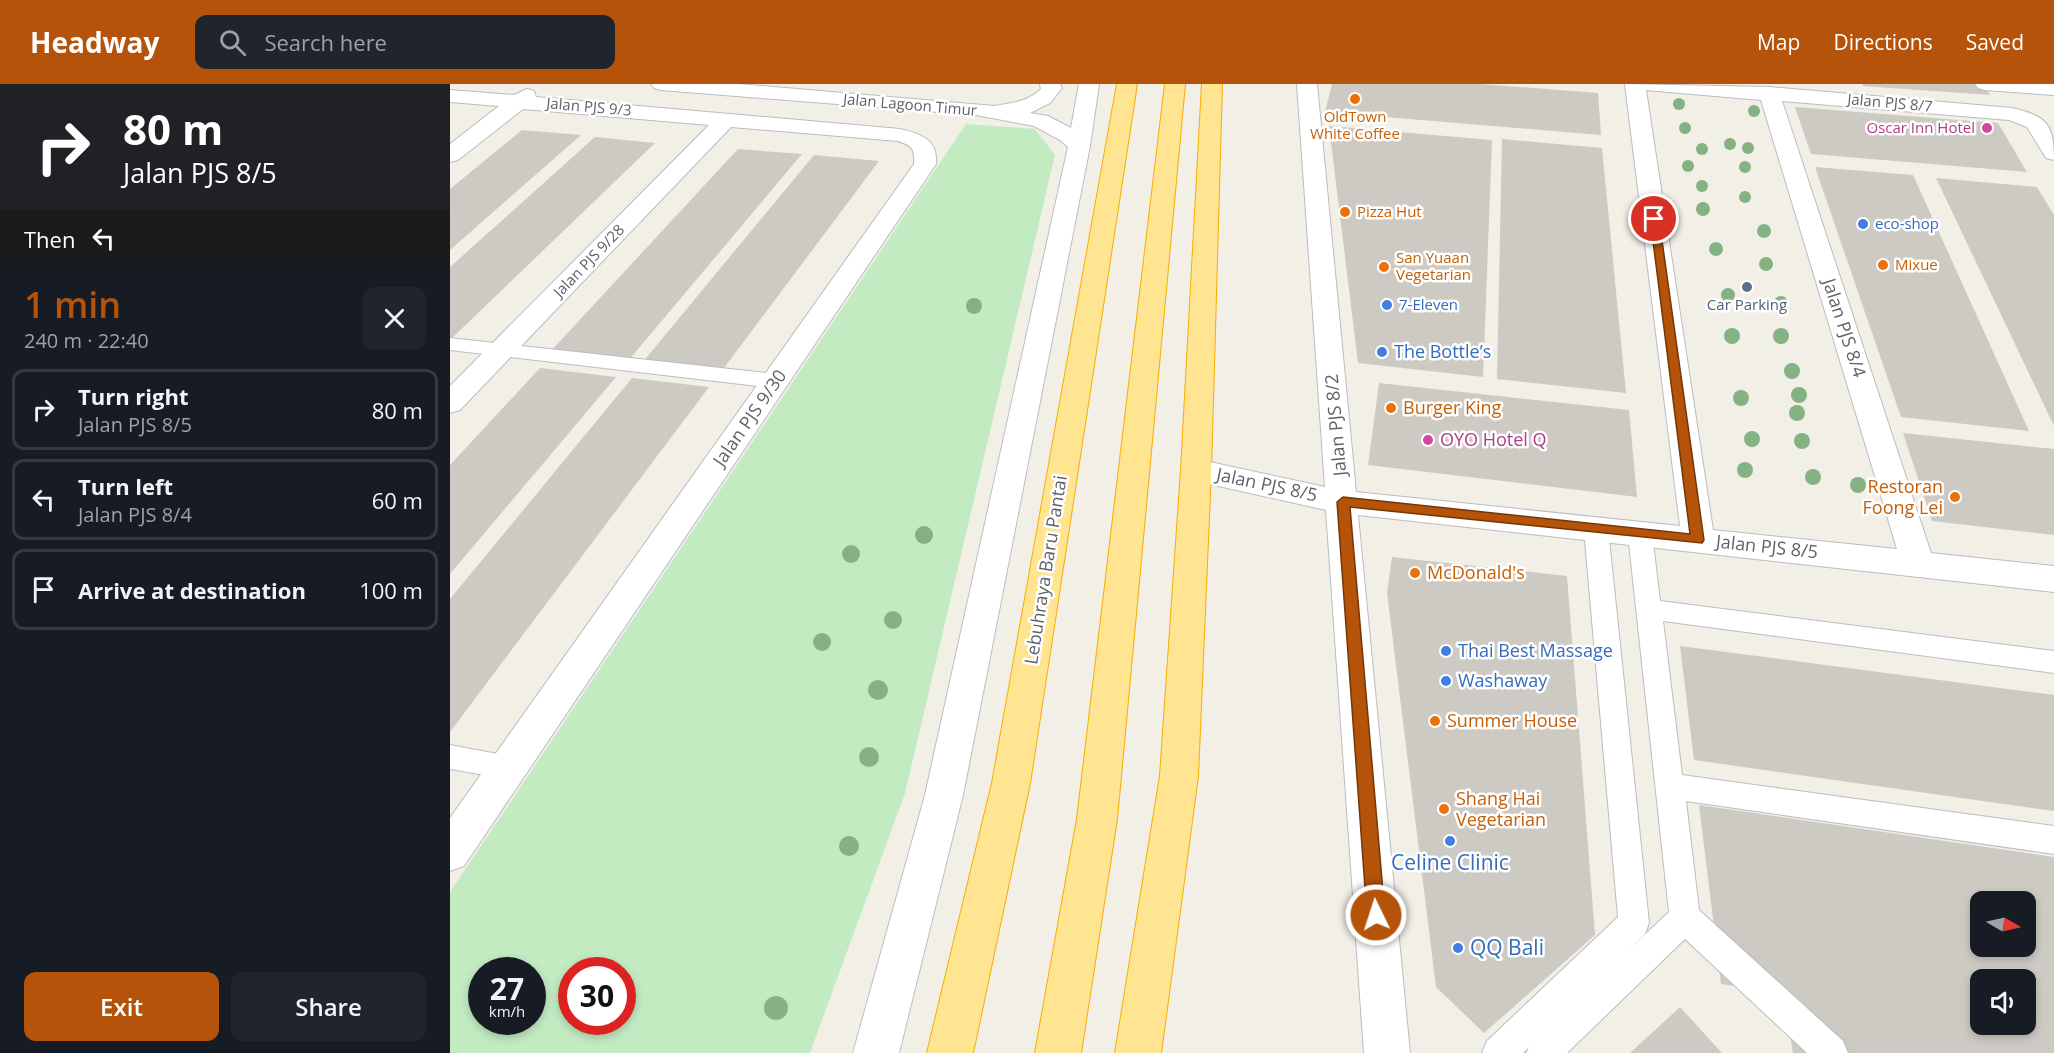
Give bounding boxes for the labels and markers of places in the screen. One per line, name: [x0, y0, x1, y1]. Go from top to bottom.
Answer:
marker: OldTown White Coffee: [1348, 92, 1362, 106]
place label: OldTown White Coffee: [1310, 106, 1400, 143]
place label: Oscar Inn Hotel: [1867, 117, 1975, 137]
marker: Oscar Inn Hotel: [1980, 121, 1994, 135]
pin: [1628, 193, 1679, 244]
place label: Pizza Hut: [1357, 201, 1422, 221]
marker: Pizza Hut: [1338, 205, 1352, 219]
place label: eco-shop: [1875, 213, 1939, 233]
marker: eco-shop: [1856, 217, 1870, 231]
place label: San Yuaan Vegetarian: [1396, 247, 1471, 284]
place label: Mixue: [1895, 254, 1938, 274]
marker: Mixue: [1876, 258, 1890, 272]
marker: San Yuaan Vegetarian: [1377, 260, 1391, 274]
marker: Car Parking: [1740, 280, 1754, 294]
place label: 7-Eleven: [1399, 294, 1458, 314]
place label: Car Parking: [1707, 294, 1787, 314]
marker: 7-Eleven: [1380, 298, 1394, 312]
place label: The Bottle’s: [1394, 339, 1491, 363]
marker: The Bottle’s: [1375, 345, 1389, 359]
place label: Burger King: [1403, 395, 1502, 419]
marker: Burger King: [1384, 401, 1398, 415]
place label: OYO Hotel Q: [1440, 427, 1547, 451]
marker: OYO Hotel Q: [1421, 433, 1435, 447]
place label: Restoran Foong Lei: [1863, 474, 1943, 519]
marker: Restoran Foong Lei: [1948, 490, 1962, 504]
place label: McDonald's: [1427, 560, 1525, 584]
marker: McDonald's: [1408, 566, 1422, 580]
place label: Thai Best Massage: [1458, 638, 1613, 662]
marker: Thai Best Massage: [1439, 644, 1453, 658]
place label: Washaway: [1458, 668, 1548, 692]
marker: Washaway: [1439, 674, 1453, 688]
place label: Summer House: [1447, 708, 1577, 732]
marker: Summer House: [1428, 714, 1442, 728]
place label: Shang Hai Vegetarian: [1456, 786, 1546, 831]
marker: Shang Hai Vegetarian: [1437, 802, 1451, 816]
marker: Celine Clinic: [1443, 834, 1457, 848]
place label: Celine Clinic: [1391, 848, 1509, 876]
place label: QQ Bali: [1470, 933, 1544, 961]
marker: QQ Bali: [1451, 941, 1465, 955]

